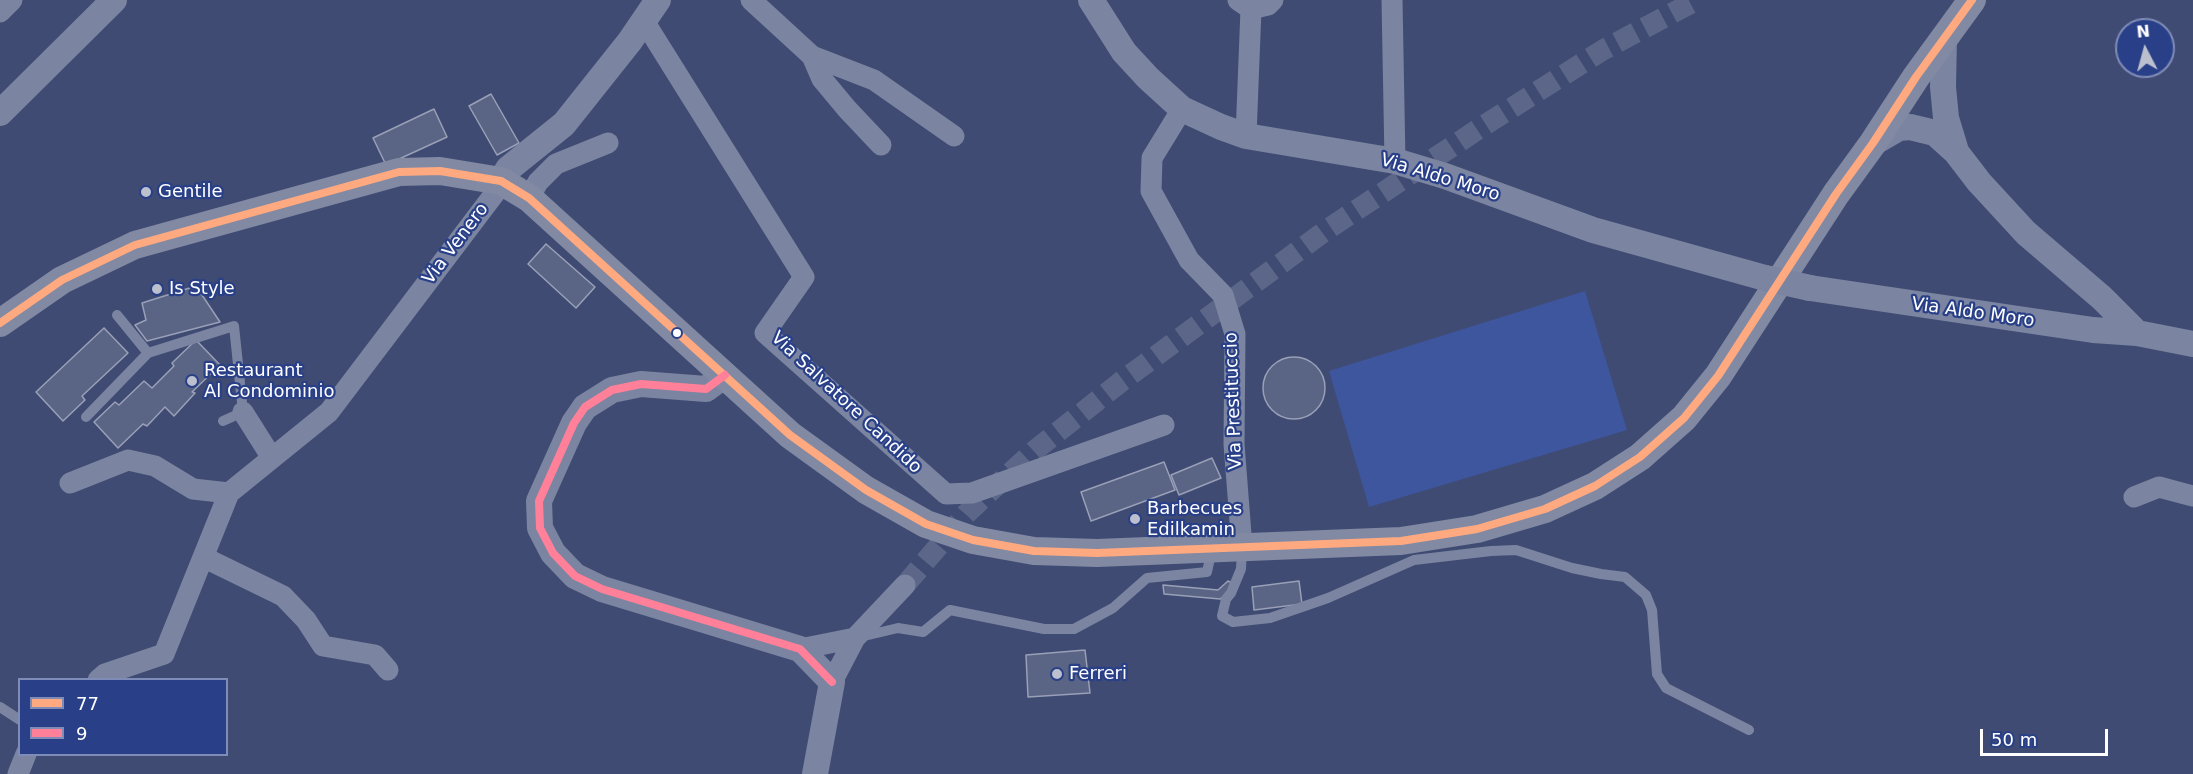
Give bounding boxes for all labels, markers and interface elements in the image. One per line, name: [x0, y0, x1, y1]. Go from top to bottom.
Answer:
north arrow: [2115, 18, 2175, 78]
text: N: [2136, 21, 2151, 42]
street label: Via Aldo Moro: [1378, 150, 1502, 206]
place label: Gentile: [158, 181, 223, 203]
marker: Gentile: [139, 185, 153, 199]
street label: Via Venero: [418, 199, 494, 289]
place label: Is Style: [169, 278, 235, 300]
marker: Is Style: [150, 282, 164, 296]
street label: Via Aldo Moro: [1910, 294, 2036, 332]
unlabelled marker: [671, 327, 683, 339]
street label: Via Salvatore Candido: [766, 327, 926, 479]
street label: Via Prestituccio: [1221, 332, 1247, 470]
place label: Restaurant Al Condominio: [204, 360, 334, 403]
marker: Restaurant Al Condominio: [185, 374, 199, 388]
place label: Barbecues Edilkamin: [1147, 498, 1242, 540]
marker: Barbecues Edilkamin: [1128, 512, 1142, 526]
place label: Ferreri: [1069, 663, 1127, 685]
marker: Ferreri: [1050, 667, 1064, 681]
legend: [18, 678, 228, 756]
text: 77: [76, 693, 99, 714]
scale bar: [1983, 717, 2110, 755]
text: 9: [76, 723, 87, 744]
text: 50 m: [1991, 729, 2037, 750]

